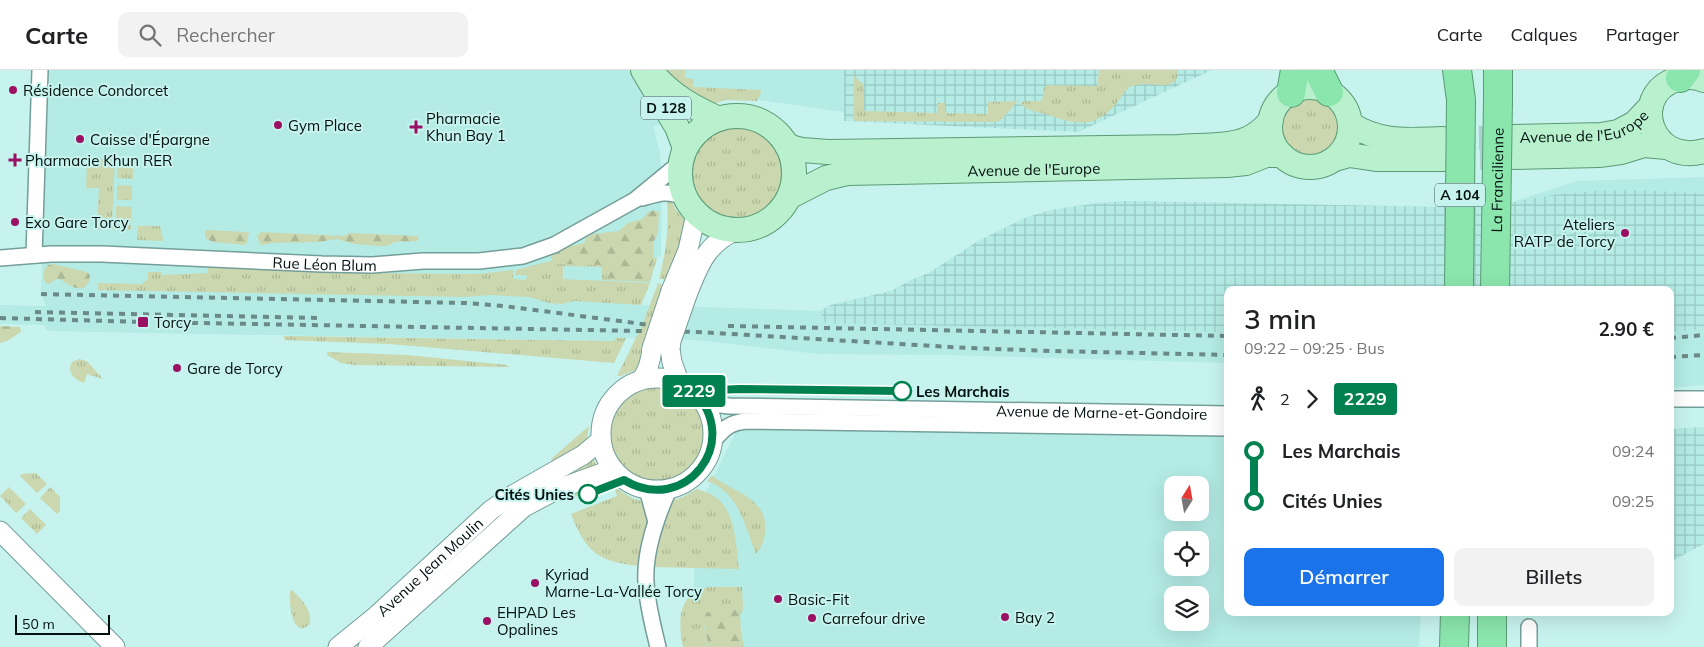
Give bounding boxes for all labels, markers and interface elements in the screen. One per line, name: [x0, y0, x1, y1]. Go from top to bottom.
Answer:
search box: [118, 12, 468, 57]
text: Carte: [25, 20, 88, 50]
icon: search: [136, 21, 164, 49]
text: Rechercher: [176, 23, 275, 47]
text: Carte: [1437, 23, 1483, 46]
text: Calques: [1511, 23, 1578, 46]
text: Partager: [1606, 23, 1679, 46]
place label: Résidence Condorcet: [23, 81, 168, 100]
marker: Résidence Condorcet: [7, 84, 19, 96]
road number: D 128: [641, 96, 691, 119]
street label: Avenue de l'Europe: [1519, 106, 1652, 146]
place label: Pharmacie Khun Bay 1: [426, 109, 506, 145]
place label: Gym Place: [288, 116, 362, 135]
marker: Gym Place: [272, 119, 284, 131]
marker: Pharmacie Khun Bay 1: [410, 121, 422, 133]
street label: La Francilienne: [1486, 128, 1507, 233]
place label: Caisse d'Épargne: [90, 130, 210, 149]
marker: Caisse d'Épargne: [74, 133, 86, 145]
place label: Pharmacie Khun RER: [25, 151, 172, 170]
marker: Pharmacie Khun RER: [9, 154, 21, 166]
street label: Avenue de l'Europe: [967, 158, 1100, 180]
road number: A 104: [1435, 184, 1485, 206]
place label: Exo Gare Torcy: [25, 213, 129, 232]
place label: Ateliers RATP de Torcy: [1514, 215, 1615, 251]
marker: Exo Gare Torcy: [9, 216, 21, 228]
marker: Ateliers RATP de Torcy: [1619, 227, 1631, 239]
street label: Rue Léon Blum: [272, 252, 377, 275]
text: 3 min: [1244, 301, 1317, 336]
place label: Torcy: [154, 313, 191, 332]
marker: Torcy: [136, 315, 150, 329]
text: 2.90 €: [1598, 317, 1654, 341]
text: 09:22 – 09:25 · Bus: [1244, 338, 1385, 358]
place label: Gare de Torcy: [187, 359, 283, 378]
marker: Gare de Torcy: [171, 362, 183, 374]
line badge: 2229: [659, 375, 729, 407]
text: 2229: [672, 379, 716, 402]
marker: Les Marchais: [892, 381, 912, 401]
place label: Les Marchais: [916, 382, 1010, 401]
icon: walk: [1244, 385, 1272, 413]
icon: forward: [1298, 385, 1326, 413]
text: 2229: [1344, 387, 1387, 410]
text: 2: [1280, 389, 1290, 409]
street label: Avenue de Marne-et-Gondoire: [996, 401, 1208, 423]
text: Les Marchais: [1282, 439, 1401, 463]
text: 09:24: [1612, 441, 1654, 461]
north arrow: [1164, 476, 1209, 521]
map controls: [1164, 476, 1209, 631]
marker: Cités Unies: [578, 484, 598, 504]
place label: Cités Unies: [495, 485, 574, 504]
text: Cités Unies: [1282, 489, 1383, 513]
text: 09:25: [1612, 491, 1654, 511]
street label: Avenue Jean Moulin: [373, 513, 487, 620]
button: locate: [1164, 531, 1209, 576]
button: Démarrer: [1244, 548, 1444, 606]
button: Billets: [1454, 548, 1654, 606]
place label: Kyriad Marne-La-Vallée Torcy: [545, 565, 702, 601]
marker: Kyriad Marne-La-Vallée Torcy: [529, 577, 541, 589]
button: layers: [1164, 586, 1209, 631]
place label: Basic-Fit: [788, 590, 849, 609]
marker: Basic-Fit: [772, 593, 784, 605]
place label: EHPAD Les Opalines: [497, 603, 576, 639]
place label: Bay 2: [1015, 608, 1055, 627]
place label: Carrefour drive: [822, 609, 925, 628]
marker: Bay 2: [999, 611, 1011, 623]
scale bar: [15, 612, 110, 635]
marker: Carrefour drive: [806, 612, 818, 624]
text: 50 m: [22, 615, 55, 633]
marker: EHPAD Les Opalines: [481, 615, 493, 627]

